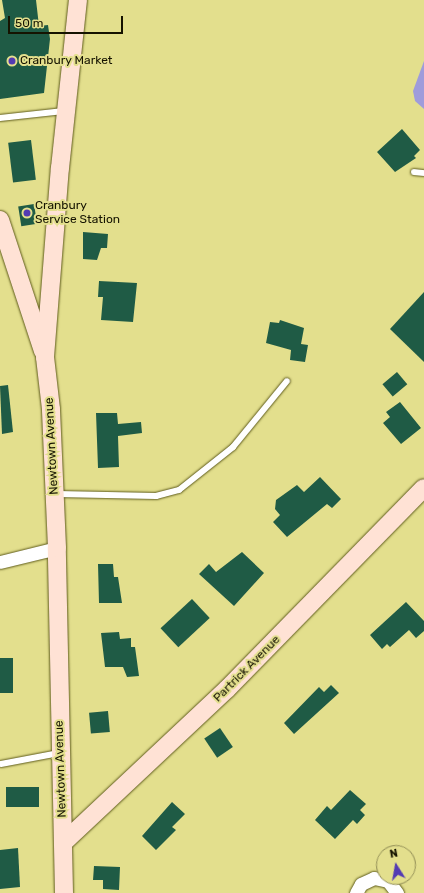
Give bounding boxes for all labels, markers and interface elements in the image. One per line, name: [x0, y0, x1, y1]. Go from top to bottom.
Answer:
scale bar: [10, 8, 125, 34]
text: 50 m: [15, 16, 43, 30]
place label: Cranbury Market: [20, 54, 113, 68]
marker: Cranbury Market: [7, 56, 17, 66]
place label: Cranbury Service Station: [35, 199, 120, 227]
marker: Cranbury Service Station: [22, 208, 32, 218]
street label: Newtown Avenue: [42, 397, 62, 495]
street label: Partrick Avenue: [211, 633, 283, 705]
street label: Newtown Avenue: [52, 720, 70, 818]
north arrow: [376, 845, 416, 885]
text: N: [389, 847, 399, 861]

